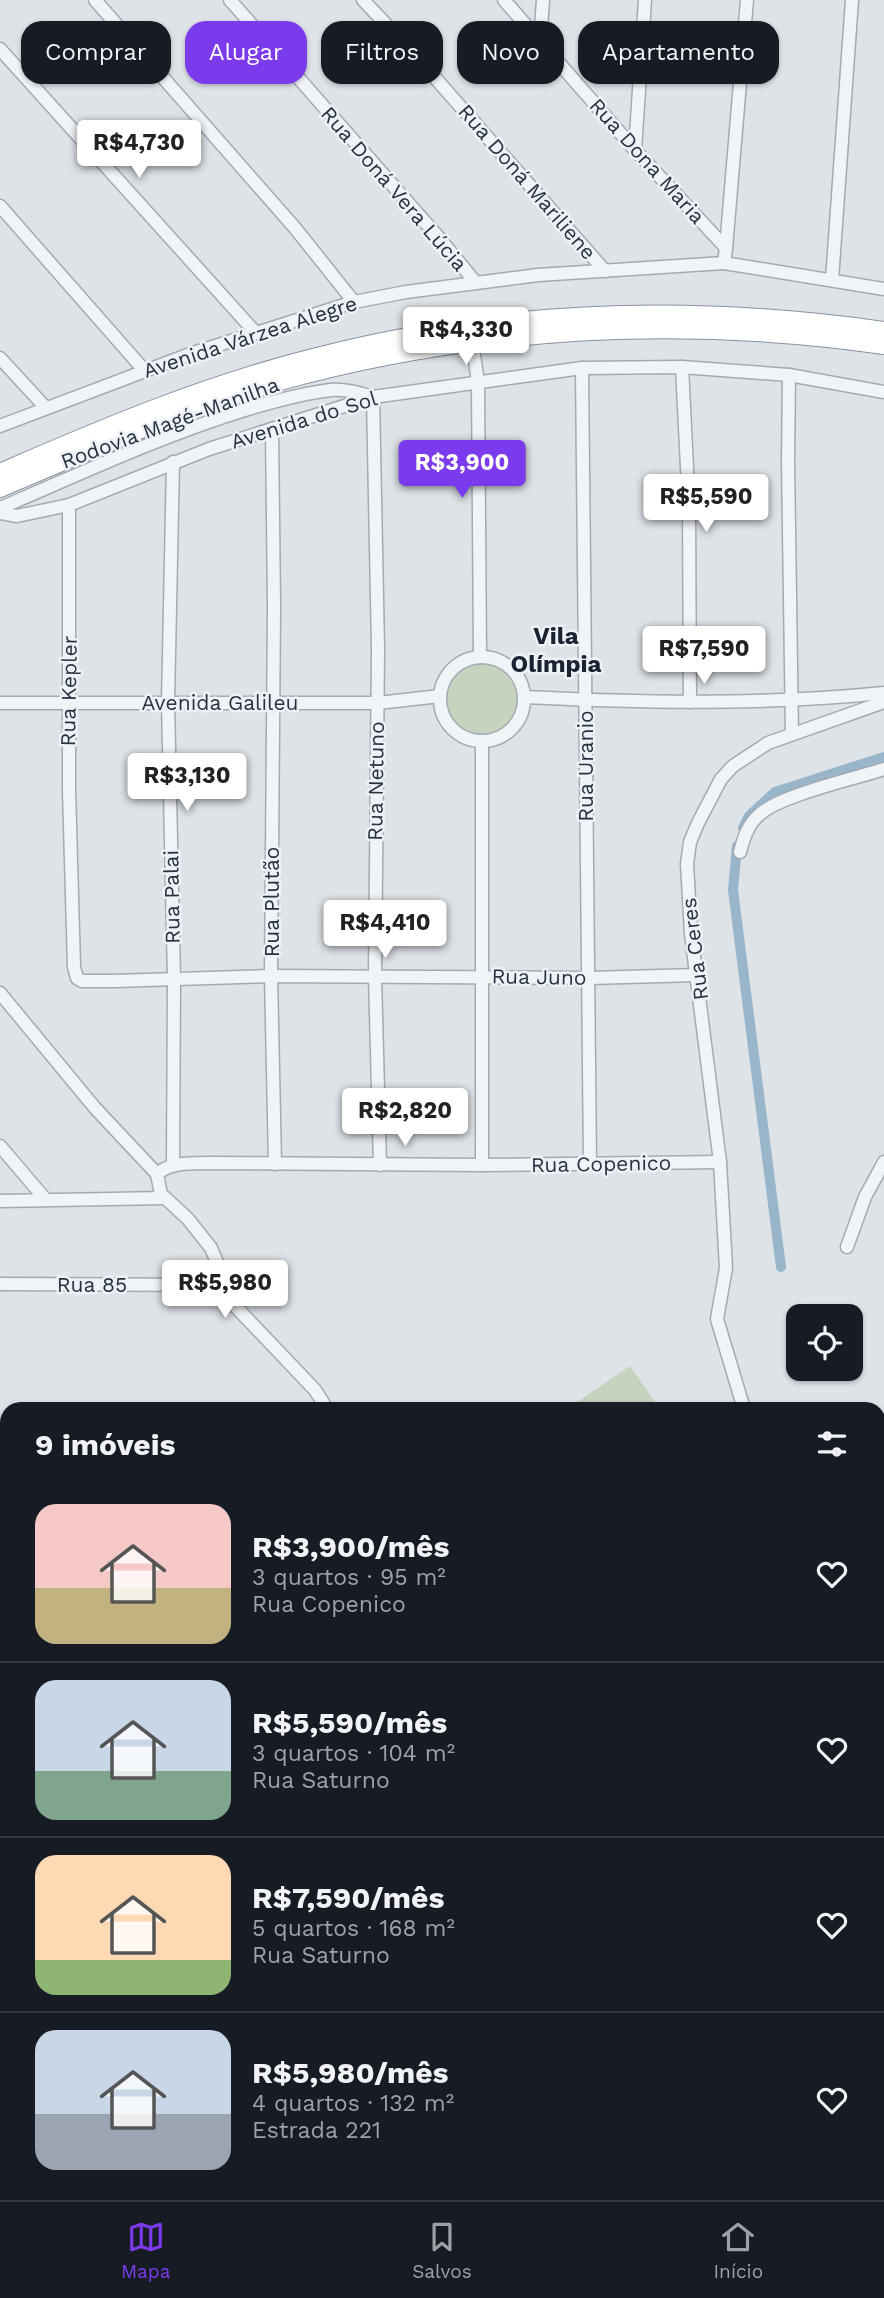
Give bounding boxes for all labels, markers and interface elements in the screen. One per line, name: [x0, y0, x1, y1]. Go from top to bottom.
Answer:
chip: Comprar: [21, 21, 171, 84]
chip: Alugar: [185, 21, 307, 84]
chip: Filtros: [321, 21, 443, 84]
chip: Novo: [457, 21, 564, 84]
chip: Apartamento: [578, 21, 779, 84]
street label: Rua Dona Maria: [584, 93, 710, 229]
street label: Rua Doná Mariliene: [453, 99, 602, 264]
street label: Rua Doná Vera Lúcia: [316, 101, 473, 276]
pin: R$4,730: [74, 120, 204, 180]
text: R$4,730: [93, 129, 185, 156]
street label: Avenida Várzea Alegre: [140, 290, 360, 383]
pin: R$4,330: [401, 308, 531, 367]
text: R$4,330: [419, 316, 513, 343]
street label: Rodovia Magé-Manilha: [57, 371, 282, 474]
street label: Avenida do Sol: [228, 385, 381, 454]
pin: R$3,900: [397, 440, 527, 500]
text: R$3,900: [415, 449, 509, 476]
pin: R$5,590: [641, 475, 771, 534]
text: R$5,590: [659, 483, 753, 510]
district label: Vila Olímpia: [510, 622, 602, 678]
pin: R$7,590: [639, 626, 769, 686]
street label: Rua Kepler: [55, 635, 82, 746]
text: R$7,590: [659, 635, 749, 662]
street label: Avenida Galileu: [141, 690, 299, 715]
street label: Rua Uranio: [573, 710, 598, 822]
street label: Rua Netuno: [362, 721, 389, 841]
pin: R$3,130: [122, 754, 252, 813]
text: R$3,130: [144, 762, 230, 789]
street label: Rua Plutão: [259, 847, 284, 957]
street label: Rua Palai: [158, 850, 185, 944]
street label: Rua Ceres: [676, 896, 713, 1002]
pin: R$4,410: [320, 900, 450, 960]
text: R$4,410: [340, 909, 430, 936]
street label: Rua Juno: [491, 963, 587, 990]
pin: R$2,820: [340, 1088, 470, 1148]
text: R$2,820: [358, 1097, 452, 1124]
street label: Rua Copenico: [531, 1150, 671, 1177]
pin: R$5,980: [160, 1260, 290, 1320]
text: R$5,980: [178, 1269, 272, 1296]
street label: Rua 85: [57, 1272, 127, 1297]
map controls: [786, 1304, 863, 1381]
button: locate: [786, 1304, 863, 1381]
icon: filters: [813, 1425, 851, 1463]
text: 9 imóveis: [35, 1427, 175, 1462]
text: R$3,900/mês: [252, 1529, 449, 1564]
icon: home: [91, 1532, 175, 1616]
icon: heart: [813, 1555, 851, 1593]
text: 3 quartos · 95 m²: [252, 1564, 446, 1591]
text: Rua Copenico: [252, 1591, 406, 1618]
text: R$5,590/mês: [252, 1705, 447, 1740]
icon: home: [91, 1708, 175, 1792]
icon: heart: [813, 1731, 851, 1769]
text: 3 quartos · 104 m²: [252, 1740, 455, 1767]
text: Rua Saturno: [252, 1767, 390, 1794]
text: R$7,590/mês: [252, 1880, 444, 1915]
icon: home: [91, 1883, 175, 1967]
icon: heart: [813, 1906, 851, 1944]
text: 5 quartos · 168 m²: [252, 1915, 455, 1942]
text: Rua Saturno: [252, 1942, 390, 1969]
text: R$5,980/mês: [252, 2055, 449, 2090]
icon: home: [91, 2058, 175, 2142]
icon: heart: [813, 2081, 851, 2119]
text: 4 quartos · 132 m²: [252, 2090, 454, 2117]
text: Estrada 221: [252, 2117, 381, 2144]
tab: Mapa: [121, 2218, 170, 2283]
tab: Salvos: [412, 2218, 472, 2283]
tab: Início: [714, 2218, 763, 2283]

